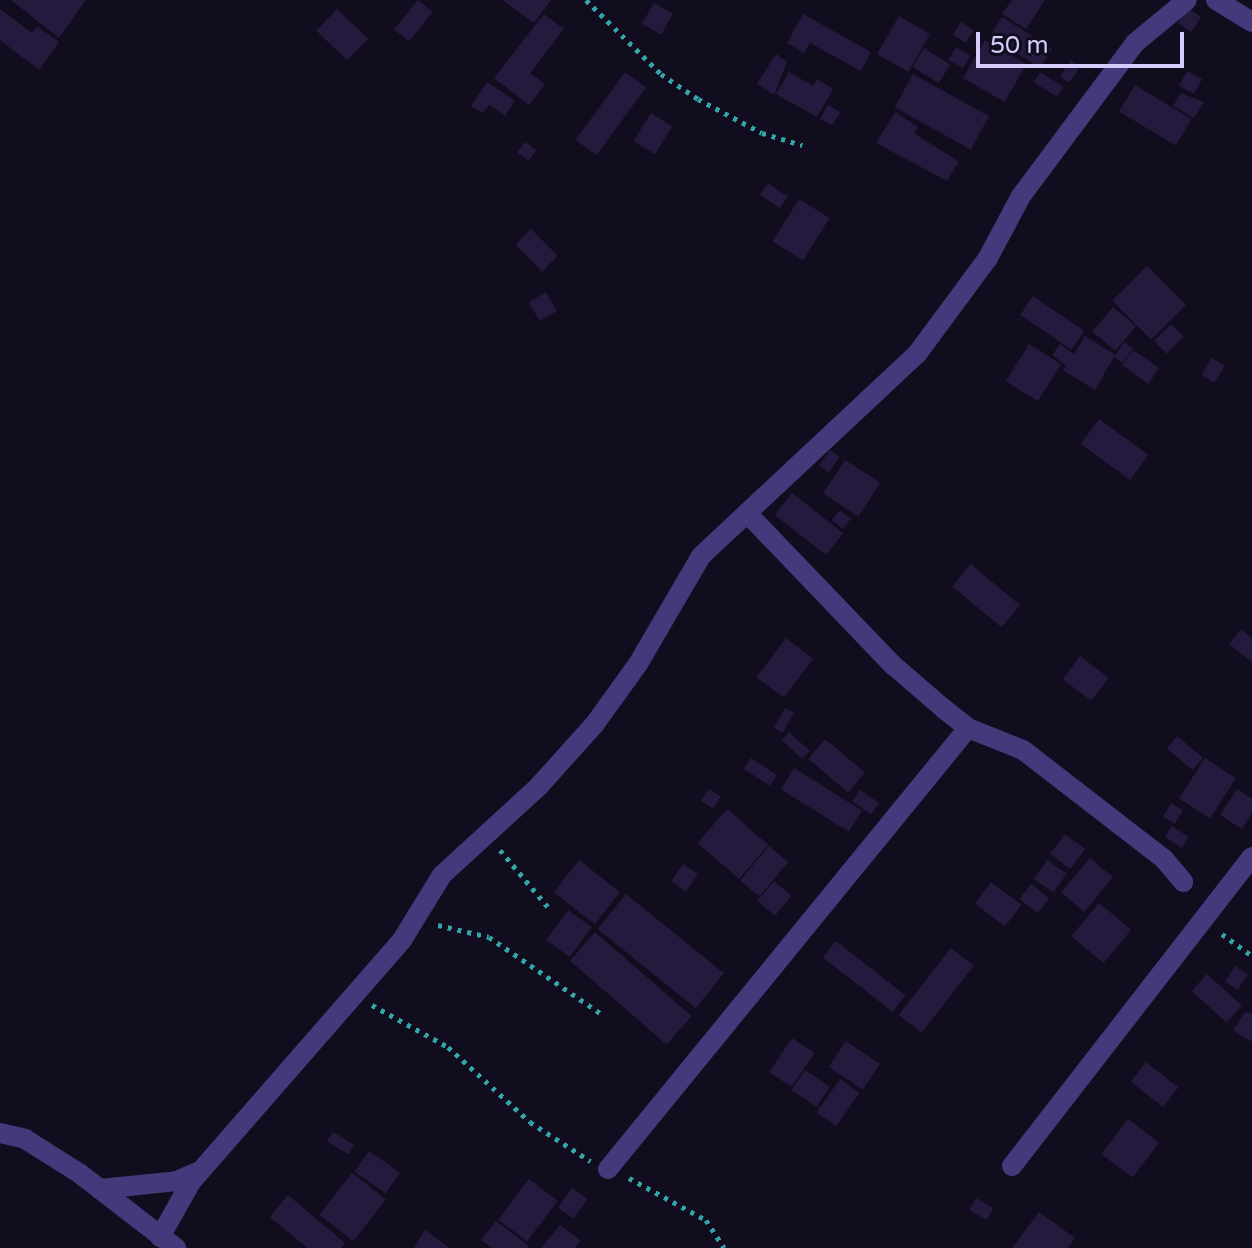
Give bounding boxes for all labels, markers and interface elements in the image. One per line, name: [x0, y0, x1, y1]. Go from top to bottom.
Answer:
scale bar: [980, 16, 1188, 66]
text: 50 m: [990, 31, 1048, 60]

